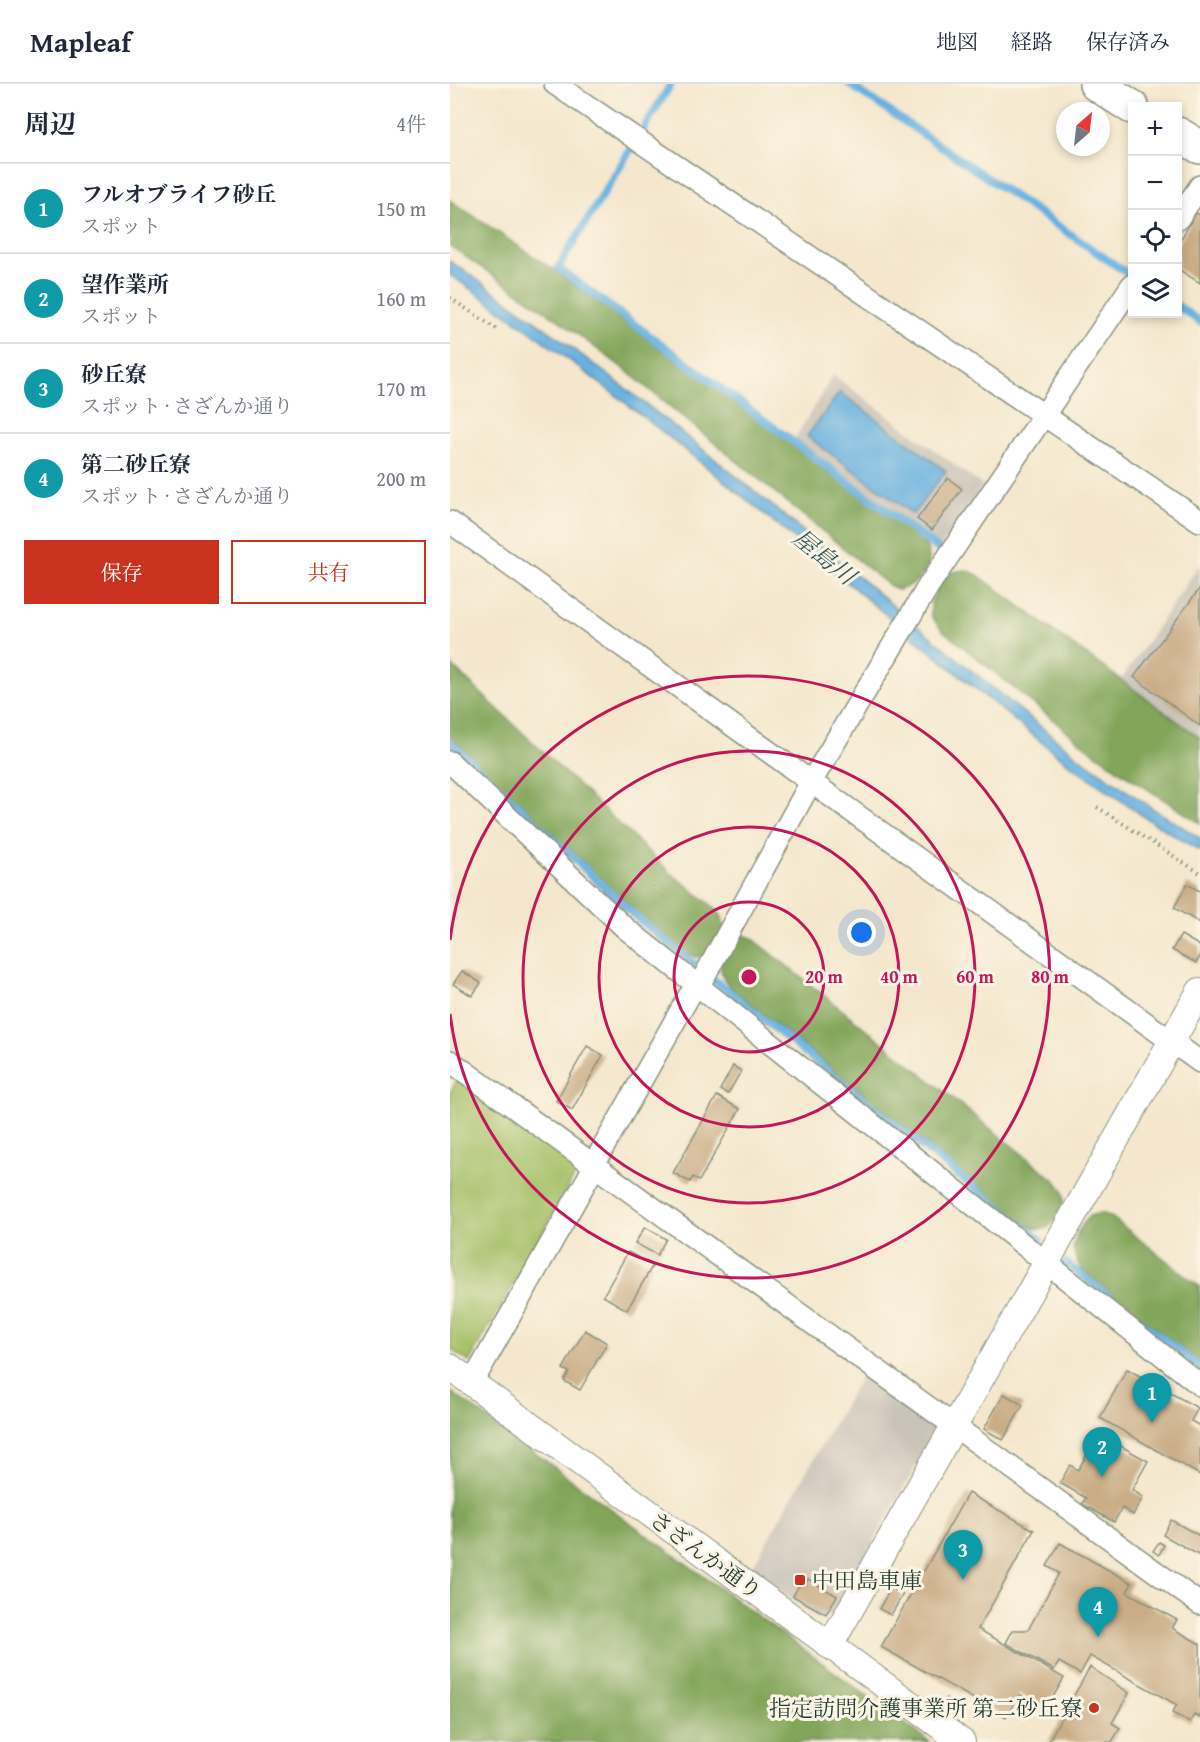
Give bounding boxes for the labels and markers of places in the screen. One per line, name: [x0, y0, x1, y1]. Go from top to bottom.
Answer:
centre of rings: [739, 967, 759, 987]
pin: 1: [1132, 1374, 1172, 1423]
pin: 2: [1082, 1428, 1122, 1477]
pin: 3: [944, 1530, 982, 1580]
place label: 中田島車庫: [812, 1564, 922, 1596]
marker: 中田島車庫: [793, 1573, 807, 1587]
pin: 4: [1078, 1588, 1118, 1637]
place label: 指定訪問介護事業所 第二砂丘寮: [769, 1692, 1082, 1724]
marker: 指定訪問介護事業所 第二砂丘寮: [1087, 1701, 1101, 1715]

